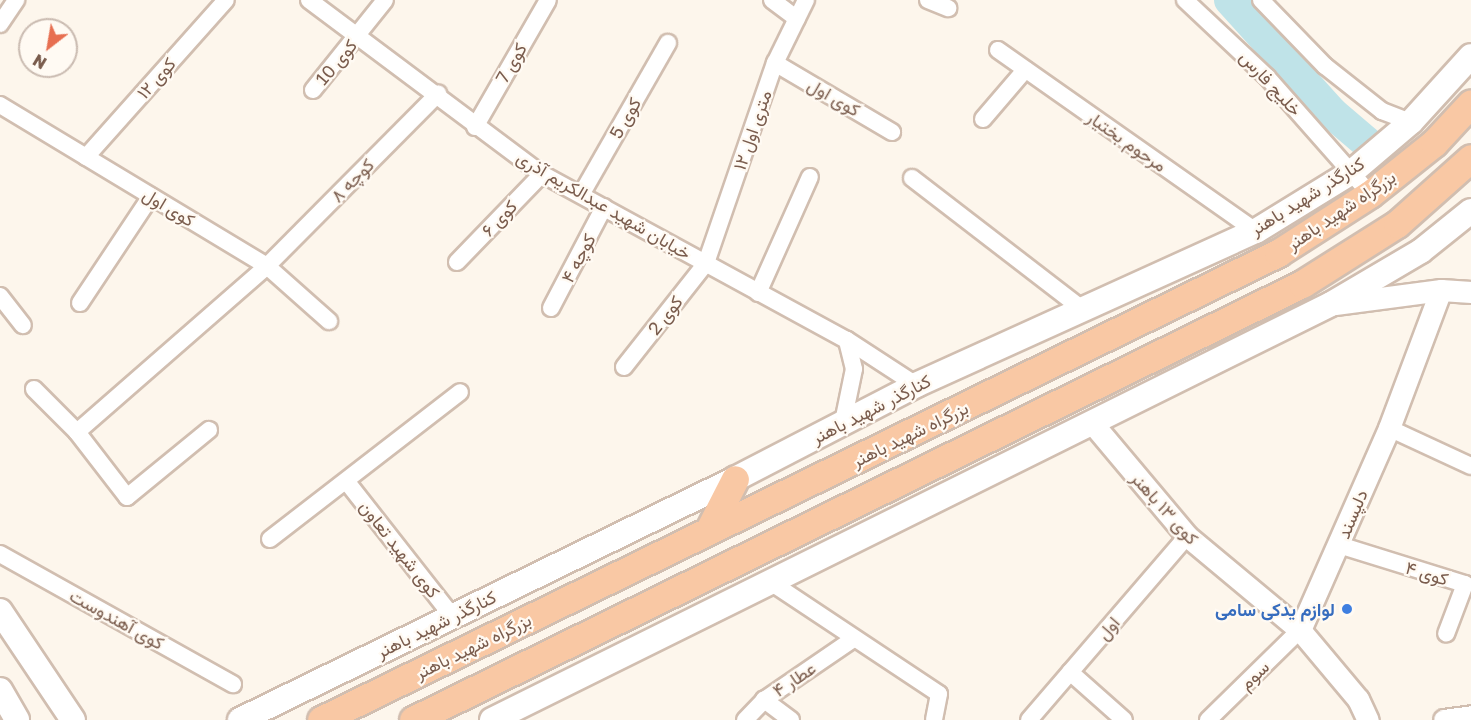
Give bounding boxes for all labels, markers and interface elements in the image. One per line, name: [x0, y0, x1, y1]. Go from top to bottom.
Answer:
north arrow: [18, 18, 78, 78]
street label: کوی 10: [311, 35, 361, 89]
street label: کوی 7: [491, 39, 531, 87]
street label: خلیج فارس: [1235, 46, 1307, 120]
text: N: [29, 50, 50, 73]
street label: کوی ۱۲: [132, 53, 180, 103]
street label: کوی اول: [804, 73, 864, 121]
street label: ۱۲ متری اول: [728, 87, 776, 173]
street label: کوی 5: [605, 94, 645, 142]
street label: مرحوم بختیار: [1083, 106, 1171, 176]
street label: خیابان شهید عبدالکریم آذری: [513, 146, 695, 264]
street label: کنارگذر شهید باهنر: [1246, 152, 1368, 240]
street label: کوچه ۸: [326, 154, 378, 206]
street label: بزرگراه شهید باهنر: [1283, 166, 1399, 254]
street label: کوی اول: [139, 183, 199, 231]
street label: کوی ۶: [477, 195, 521, 241]
street label: کوچه ۴: [556, 230, 600, 286]
street label: کوی 2: [643, 291, 687, 339]
street label: کنارگذر شهید باهنر: [808, 370, 934, 448]
street label: بزرگراه شهید باهنر: [848, 397, 972, 471]
street label: کوی ۱۳ باهنر: [1127, 467, 1203, 549]
street label: دلپسند: [1332, 486, 1372, 542]
street label: کوی شهید تعاون: [355, 496, 445, 602]
street label: کوی ۴: [1403, 556, 1451, 590]
street label: کوی آهندوست: [66, 584, 168, 654]
street label: کنارگذر شهید باهنر: [372, 586, 500, 662]
place label: لوازم یدکی سامی: [1215, 598, 1335, 620]
marker: لوازم یدکی سامی: [1340, 602, 1354, 616]
street label: بزرگراه شهید باهنر: [411, 609, 535, 683]
street label: اول: [1092, 612, 1124, 644]
street label: سوم: [1235, 656, 1273, 694]
street label: عطار ۴: [768, 657, 820, 701]

